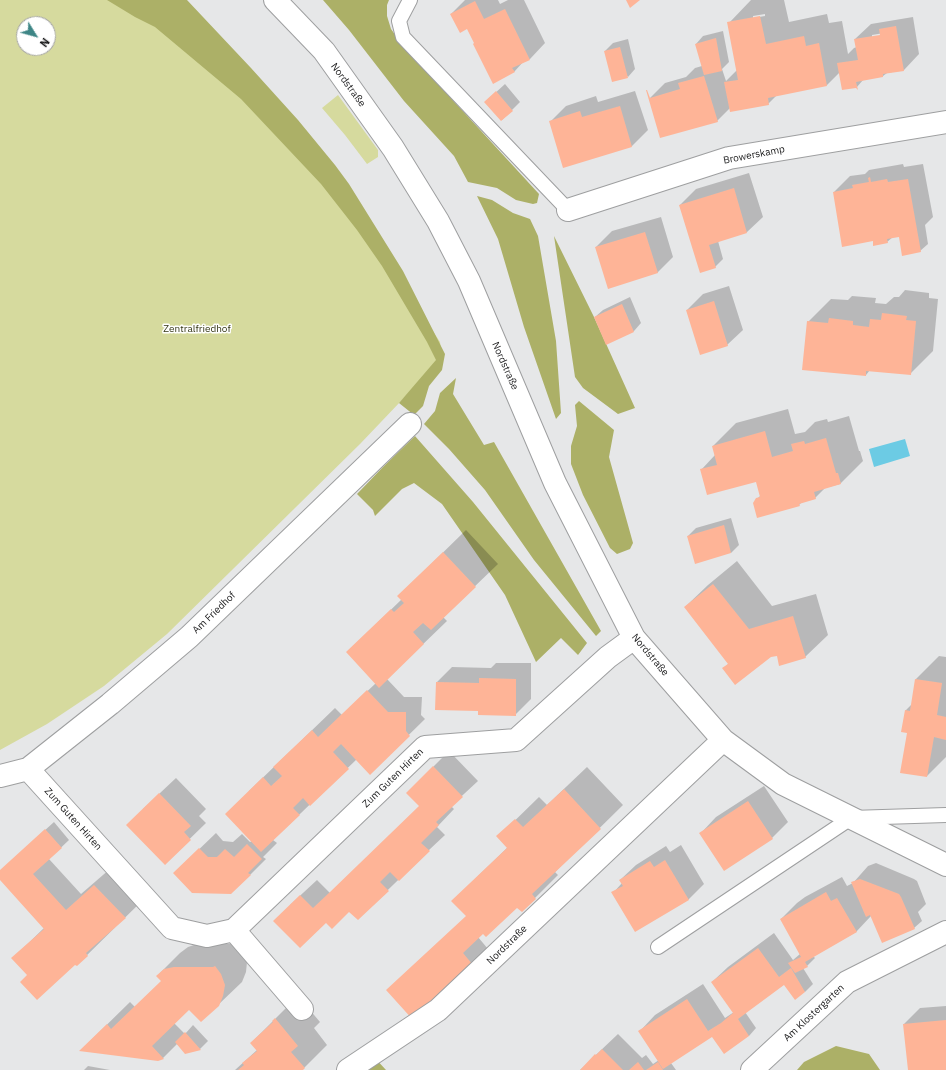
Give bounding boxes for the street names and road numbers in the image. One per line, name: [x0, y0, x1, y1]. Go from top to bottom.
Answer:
street label: Nordstraße: [328, 61, 368, 109]
street label: Browerskamp: [722, 143, 786, 167]
street label: Nordstraße: [489, 340, 521, 392]
street label: Am Friedhof: [190, 590, 238, 636]
street label: Nordstraße: [629, 632, 671, 678]
street label: Zum Guten Hirten: [360, 746, 426, 810]
street label: Zum Guten Hirten: [42, 785, 104, 853]
street label: Nordstraße: [484, 923, 530, 967]
street label: Am Klostergarten: [781, 982, 847, 1044]

